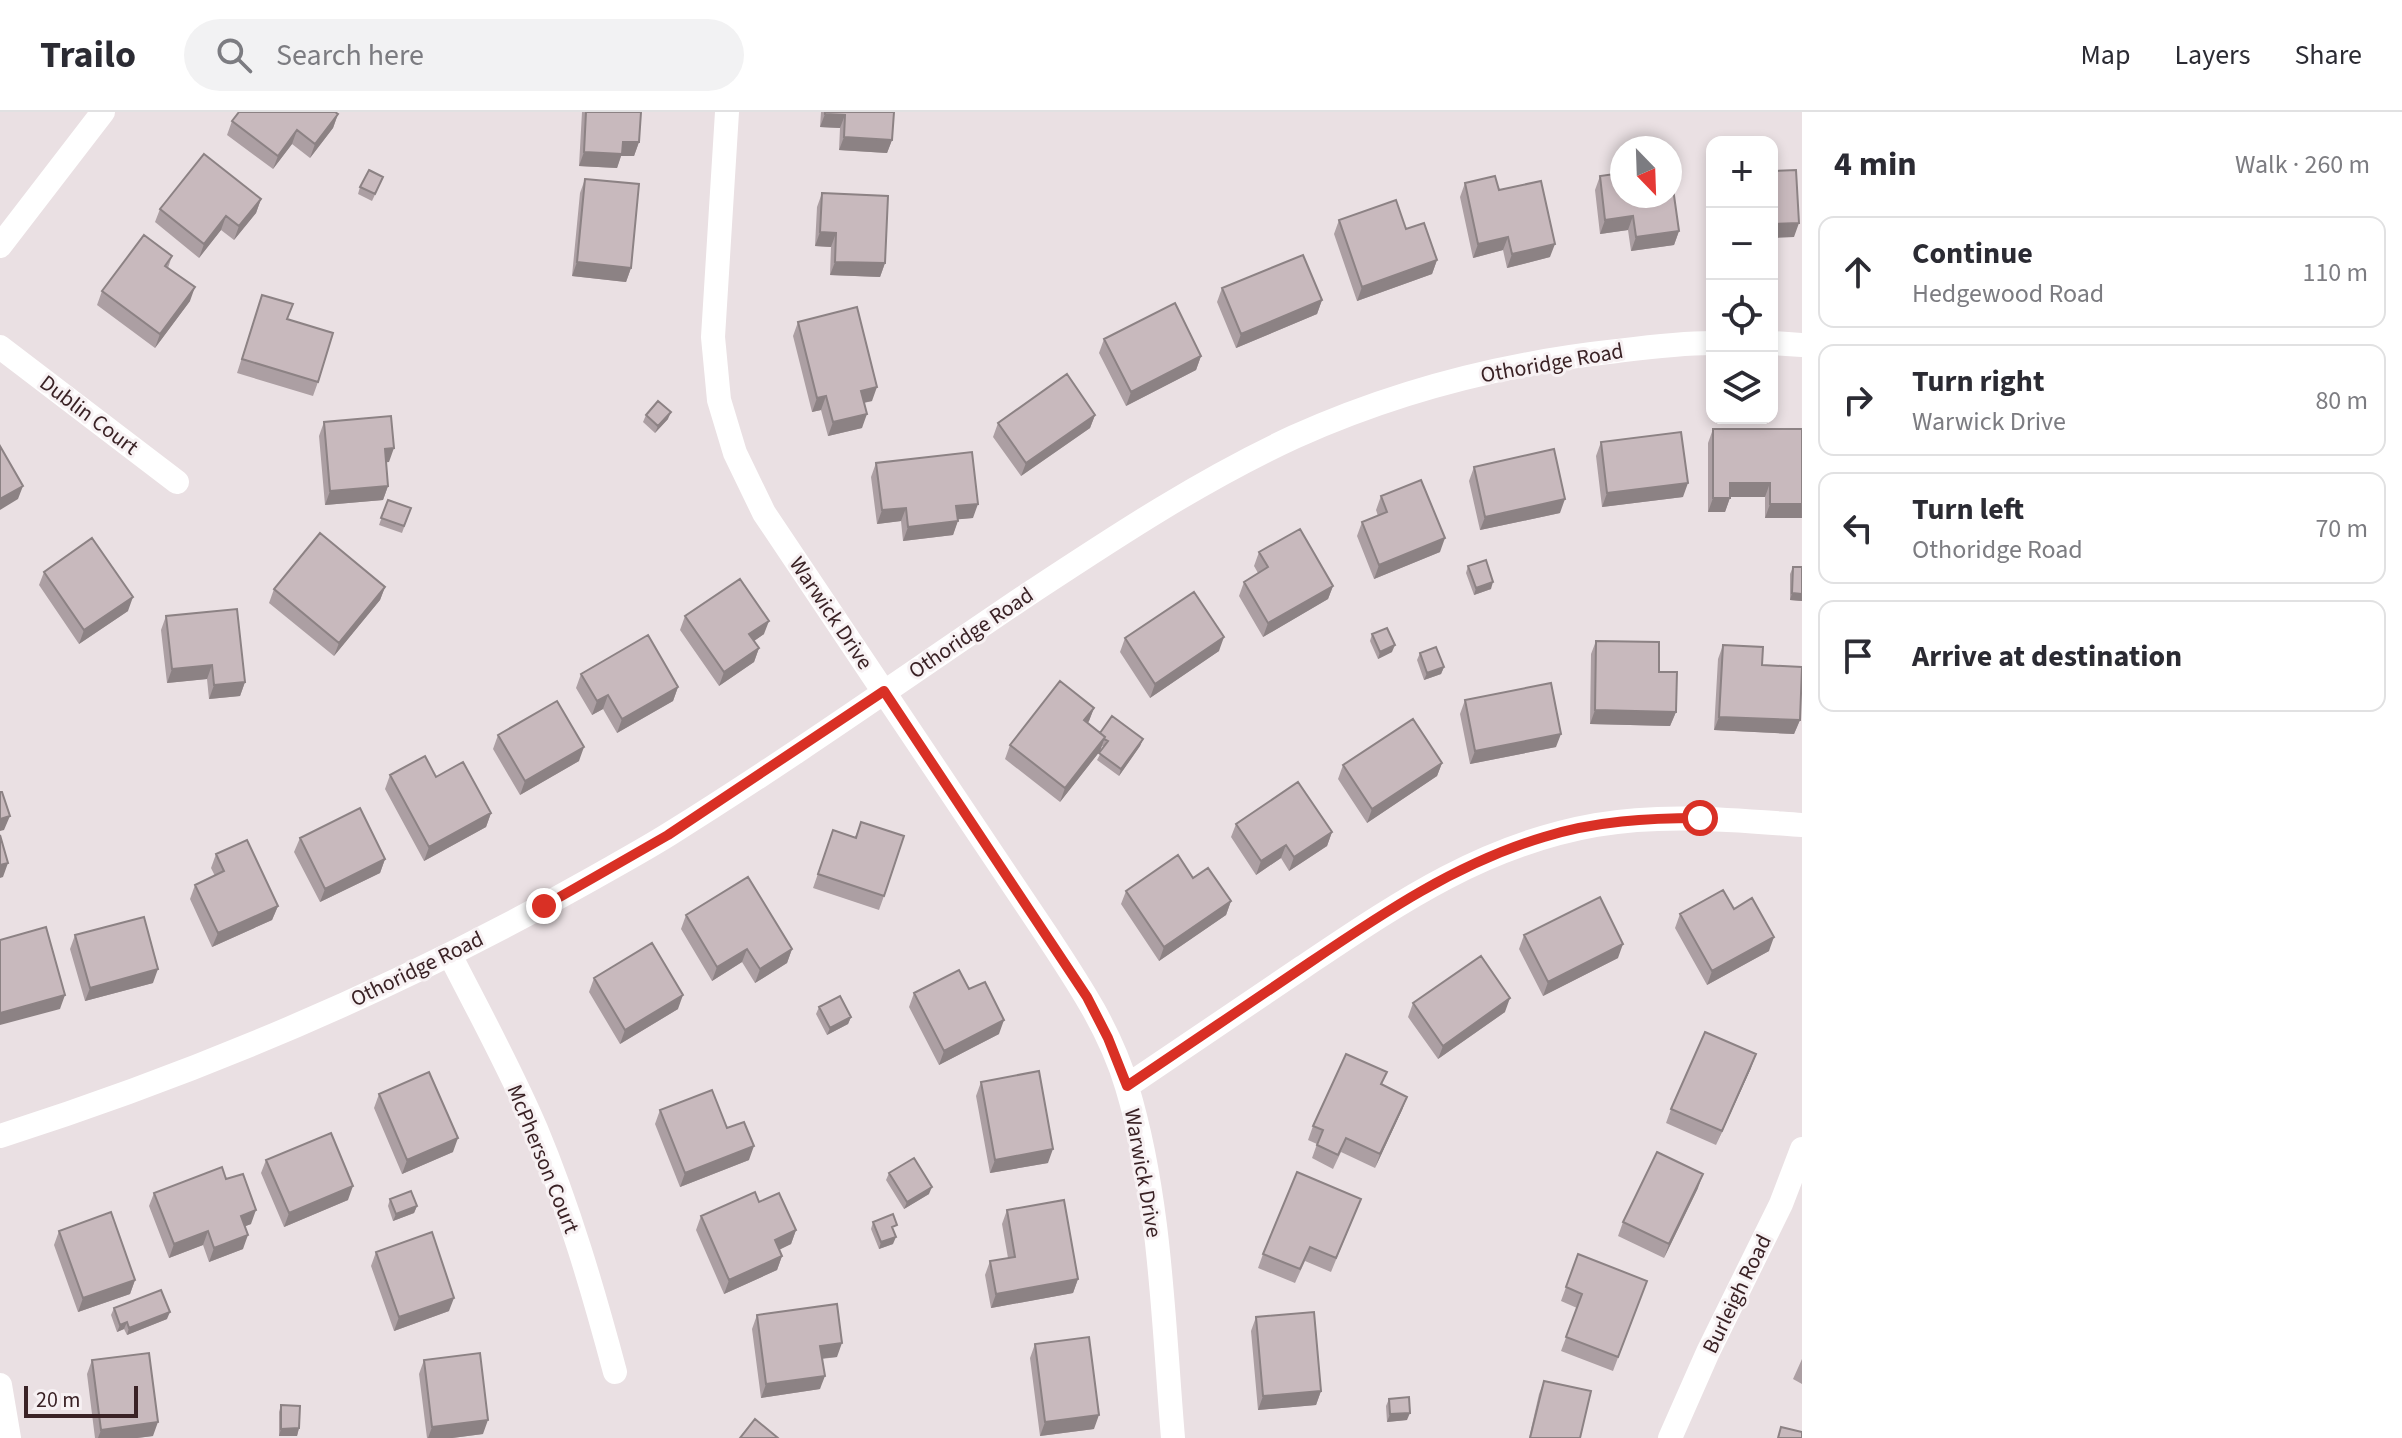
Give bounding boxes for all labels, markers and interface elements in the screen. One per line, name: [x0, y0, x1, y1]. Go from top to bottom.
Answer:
search box: [184, 19, 744, 91]
text: Trailo: [40, 28, 136, 82]
icon: search: [212, 33, 256, 77]
text: Search here: [276, 34, 424, 77]
text: Map: [2080, 35, 2130, 75]
text: Layers: [2174, 35, 2250, 75]
text: Share: [2294, 35, 2362, 75]
north arrow: [1610, 136, 1682, 208]
map controls: [1706, 136, 1778, 424]
button: +: [1706, 136, 1778, 208]
text: 4 min: [1834, 140, 1917, 189]
text: Walk · 260 m: [2235, 146, 2370, 183]
button: −: [1706, 208, 1778, 280]
text: Continue: [1912, 232, 2033, 275]
icon: ahead: [1836, 250, 1880, 294]
text: 110 m: [2302, 254, 2368, 291]
text: Hedgewood Road: [1912, 275, 2104, 312]
button: locate: [1706, 280, 1778, 352]
street label: Othoridge Road: [1478, 335, 1626, 391]
button: layers: [1706, 352, 1778, 424]
text: Turn right: [1912, 360, 2044, 403]
street label: Dublin Court: [33, 367, 146, 463]
icon: right: [1836, 378, 1880, 422]
text: 80 m: [2315, 382, 2368, 419]
text: Warwick Drive: [1912, 403, 2066, 440]
text: Turn left: [1912, 488, 2024, 531]
icon: left: [1836, 506, 1880, 550]
text: 70 m: [2315, 510, 2368, 547]
text: Othoridge Road: [1912, 531, 2083, 568]
street label: Warwick Drive: [781, 550, 881, 676]
street label: Othoridge Road: [902, 579, 1040, 687]
icon: arrive: [1836, 634, 1880, 678]
text: Arrive at destination: [1912, 635, 2182, 678]
route start: [1682, 800, 1718, 836]
route end: [526, 888, 562, 924]
street label: Othoridge Road: [345, 923, 489, 1015]
street label: McPherson Court: [499, 1080, 588, 1239]
street label: Warwick Drive: [1116, 1106, 1170, 1240]
street label: Burleigh Road: [1694, 1229, 1780, 1359]
scale bar: [24, 1382, 138, 1418]
text: 20 m: [36, 1384, 81, 1416]

